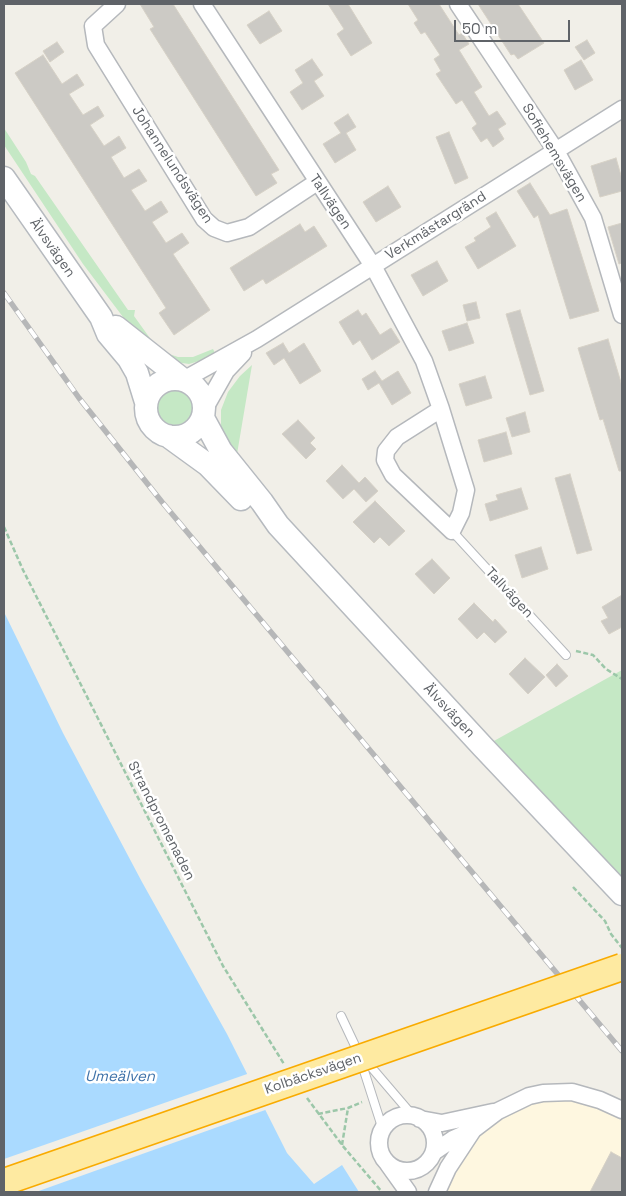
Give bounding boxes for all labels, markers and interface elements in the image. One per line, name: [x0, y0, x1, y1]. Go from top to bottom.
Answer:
scale bar: [456, 10, 572, 42]
text: 50 m: [462, 19, 497, 38]
street label: Sofiehemsvägen: [518, 101, 590, 205]
street label: Johannelundsvägen: [128, 103, 216, 227]
street label: Tallvägen: [305, 171, 355, 233]
street label: Verkmästargränd: [383, 188, 489, 264]
street label: Älvsvägen: [26, 215, 78, 281]
street label: Tallvägen: [481, 564, 537, 622]
street label: Älvsvägen: [420, 680, 478, 742]
street label: Strandpromenaden: [124, 759, 198, 883]
street label: Kolbäcksvägen: [262, 1050, 364, 1098]
water label: Umeälven: [85, 1068, 155, 1086]

